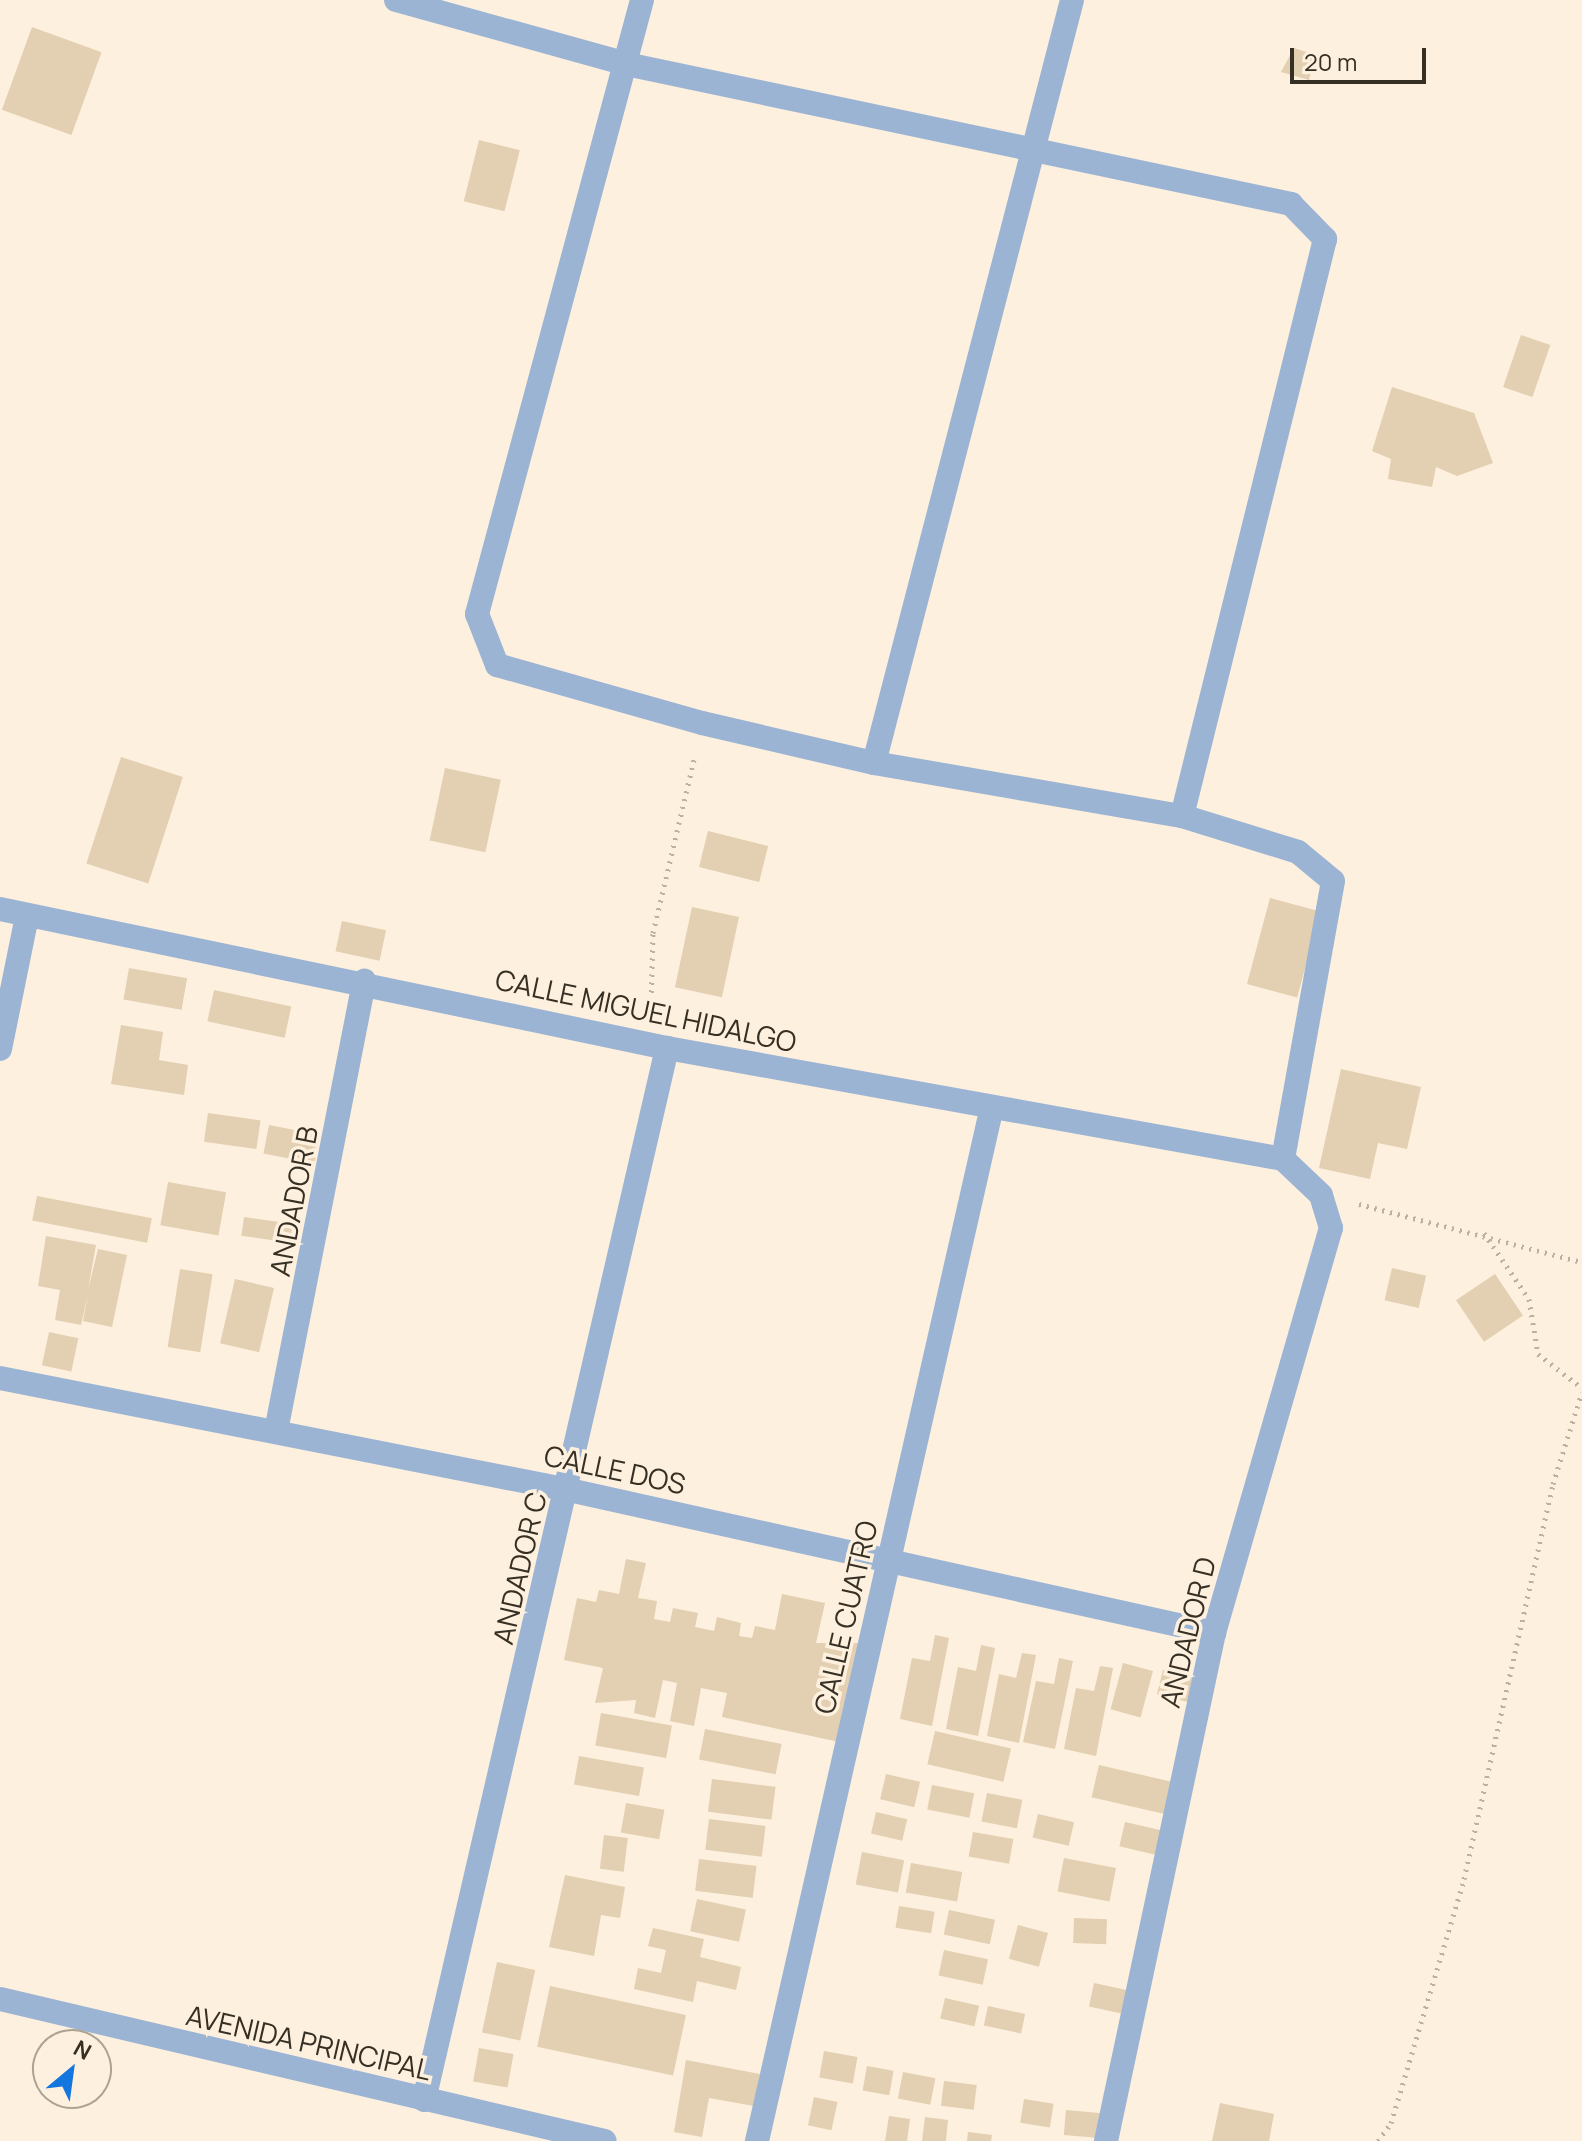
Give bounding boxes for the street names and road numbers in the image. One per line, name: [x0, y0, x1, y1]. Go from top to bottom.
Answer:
street label: CALLE MIGUEL HIDALGO: [492, 962, 800, 1058]
street label: ANDADOR B: [262, 1123, 324, 1279]
street label: CALLE DOS: [541, 1438, 689, 1500]
street label: ANDADOR C: [485, 1489, 553, 1647]
street label: CALLE CUATRO: [806, 1517, 884, 1717]
street label: ANDADOR D: [1152, 1553, 1222, 1711]
street label: AVENIDA PRINCIPAL: [183, 1997, 435, 2087]

